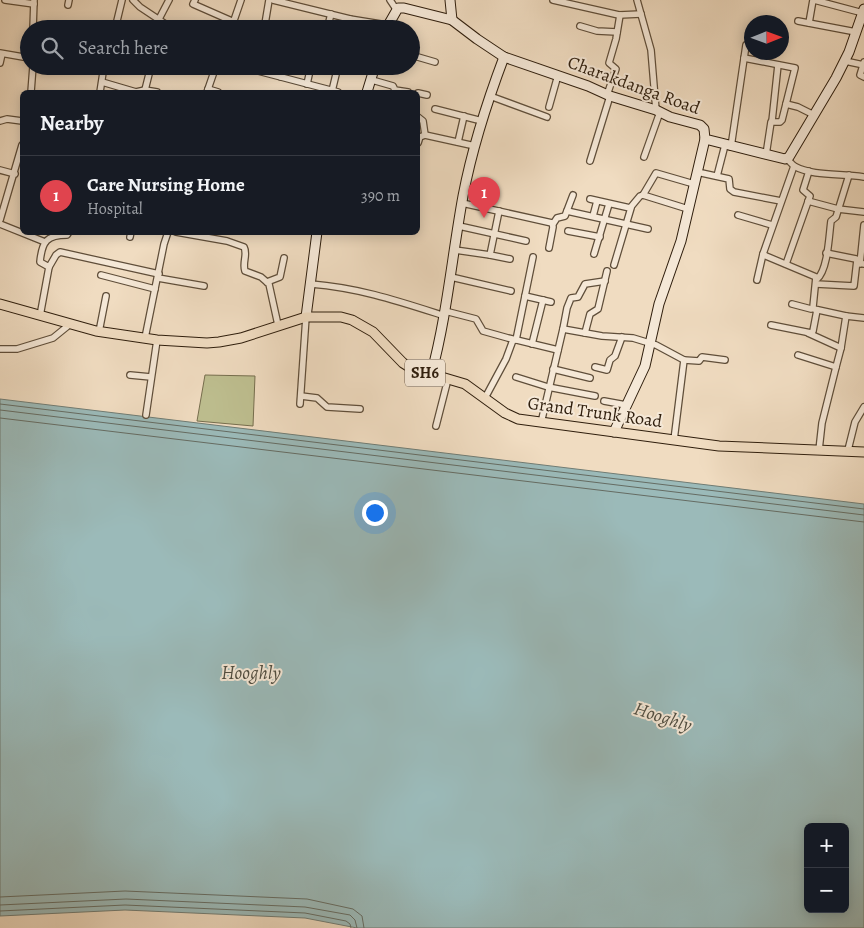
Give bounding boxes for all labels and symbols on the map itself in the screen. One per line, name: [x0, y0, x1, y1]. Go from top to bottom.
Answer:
north arrow: [744, 15, 789, 60]
street label: Charakdanga Road: [565, 50, 704, 120]
pin: 1: [468, 177, 500, 218]
road number: SH6: [405, 359, 445, 386]
street label: Grand Trunk Road: [526, 391, 664, 433]
your location: [362, 500, 388, 526]
water label: Hooghly: [221, 660, 281, 686]
water label: Hooghly: [631, 695, 696, 739]

